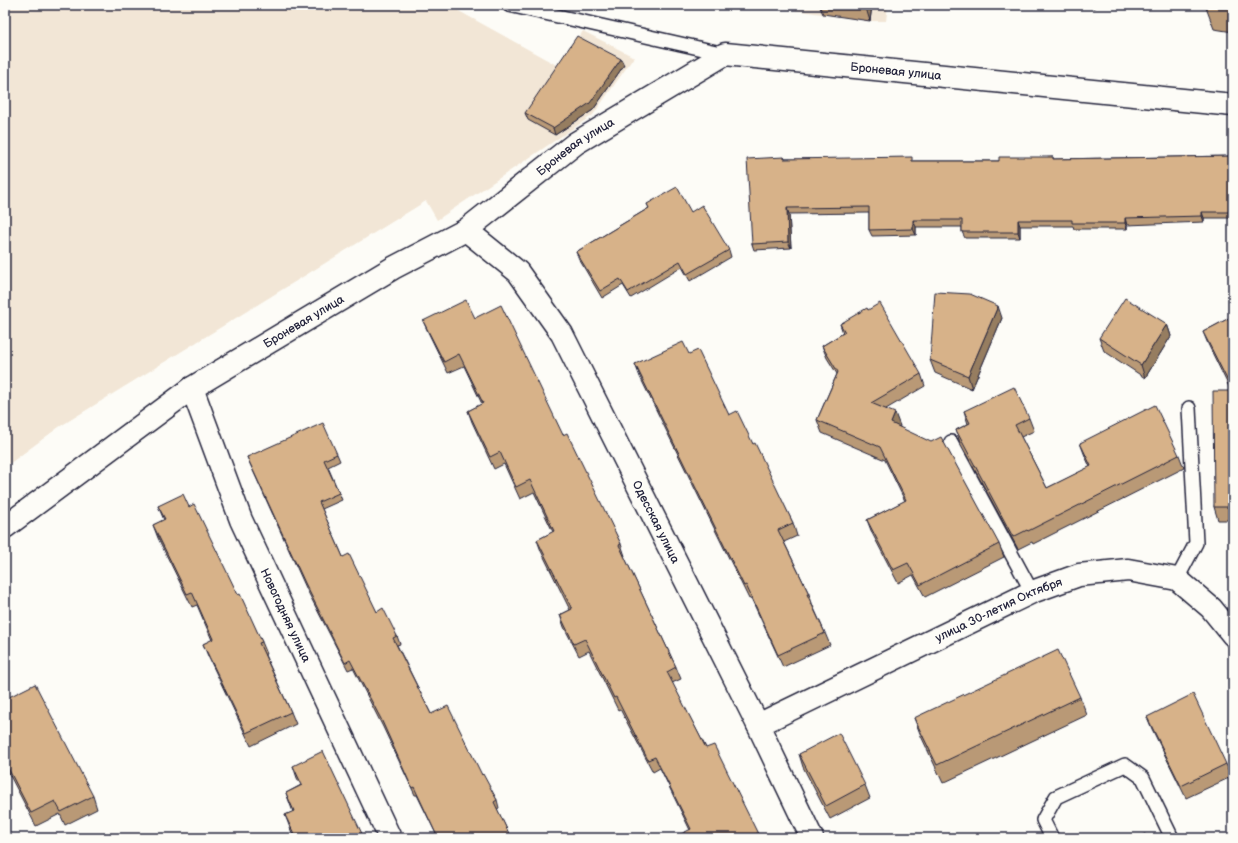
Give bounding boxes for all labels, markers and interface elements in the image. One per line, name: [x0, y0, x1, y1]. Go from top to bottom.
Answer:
street label: Броневая улица: [850, 59, 942, 83]
street label: Броневая улица: [533, 114, 617, 179]
street label: Броневая улица: [261, 291, 347, 351]
street label: Одесская улица: [629, 478, 683, 566]
street label: Новогодняя улица: [257, 566, 314, 665]
street label: улица 30-летия Октября: [933, 574, 1065, 645]

